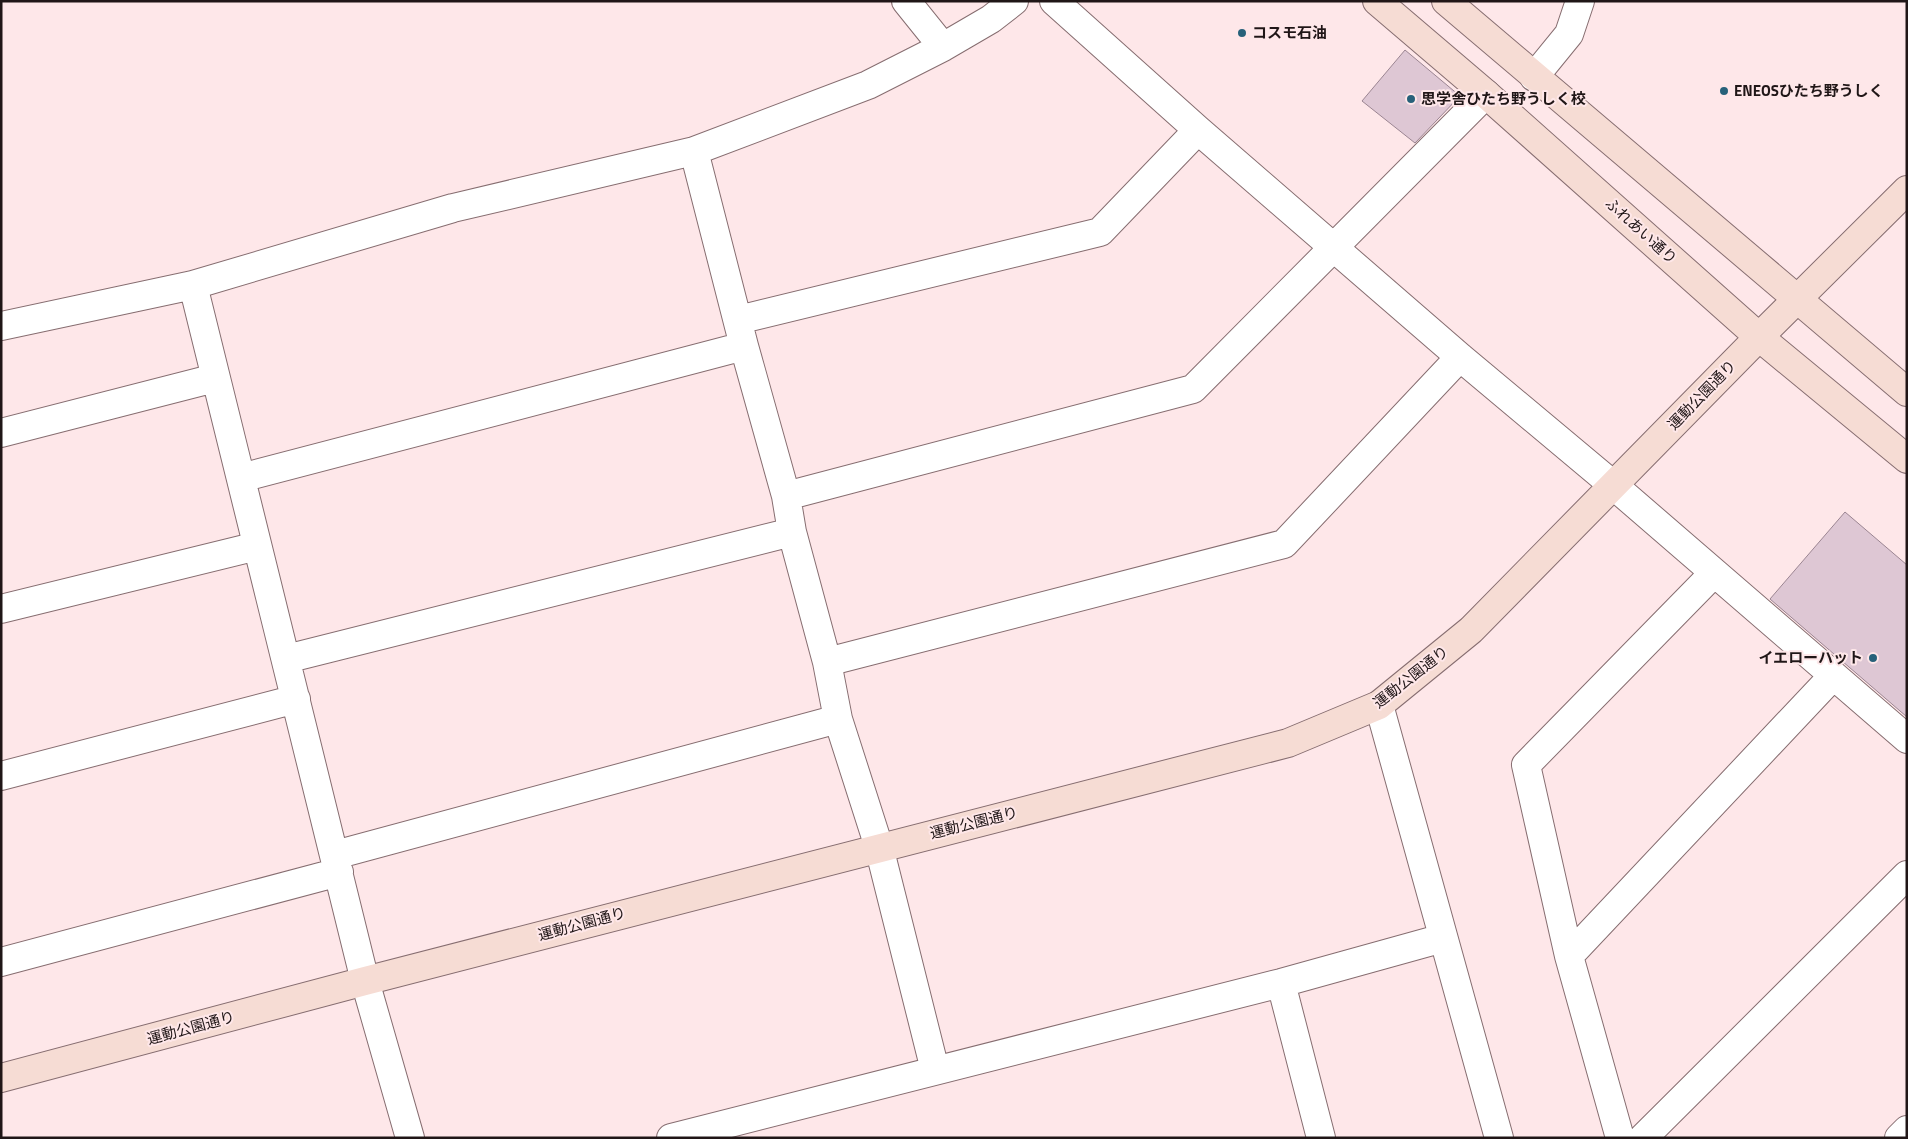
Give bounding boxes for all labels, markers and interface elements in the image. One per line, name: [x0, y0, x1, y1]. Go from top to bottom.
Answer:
place label: コスモ石油: [1252, 21, 1327, 44]
marker: コスモ石油: [1236, 27, 1248, 39]
place label: ENEOSひたち野うしく: [1734, 79, 1884, 102]
marker: ENEOSひたち野うしく: [1718, 85, 1730, 97]
place label: 思学舎ひたち野うしく校: [1421, 87, 1586, 110]
marker: 思学舎ひたち野うしく校: [1405, 93, 1417, 105]
street label: ふれあい通り: [1600, 192, 1682, 269]
street label: 運動公園通り: [1662, 354, 1741, 435]
street label: 運動公園通り: [1368, 640, 1453, 713]
place label: イエローハット: [1758, 646, 1863, 669]
marker: イエローハット: [1867, 652, 1879, 664]
street label: 運動公園通り: [927, 800, 1020, 845]
street label: 運動公園通り: [535, 901, 628, 946]
street label: 運動公園通り: [144, 1005, 237, 1050]

